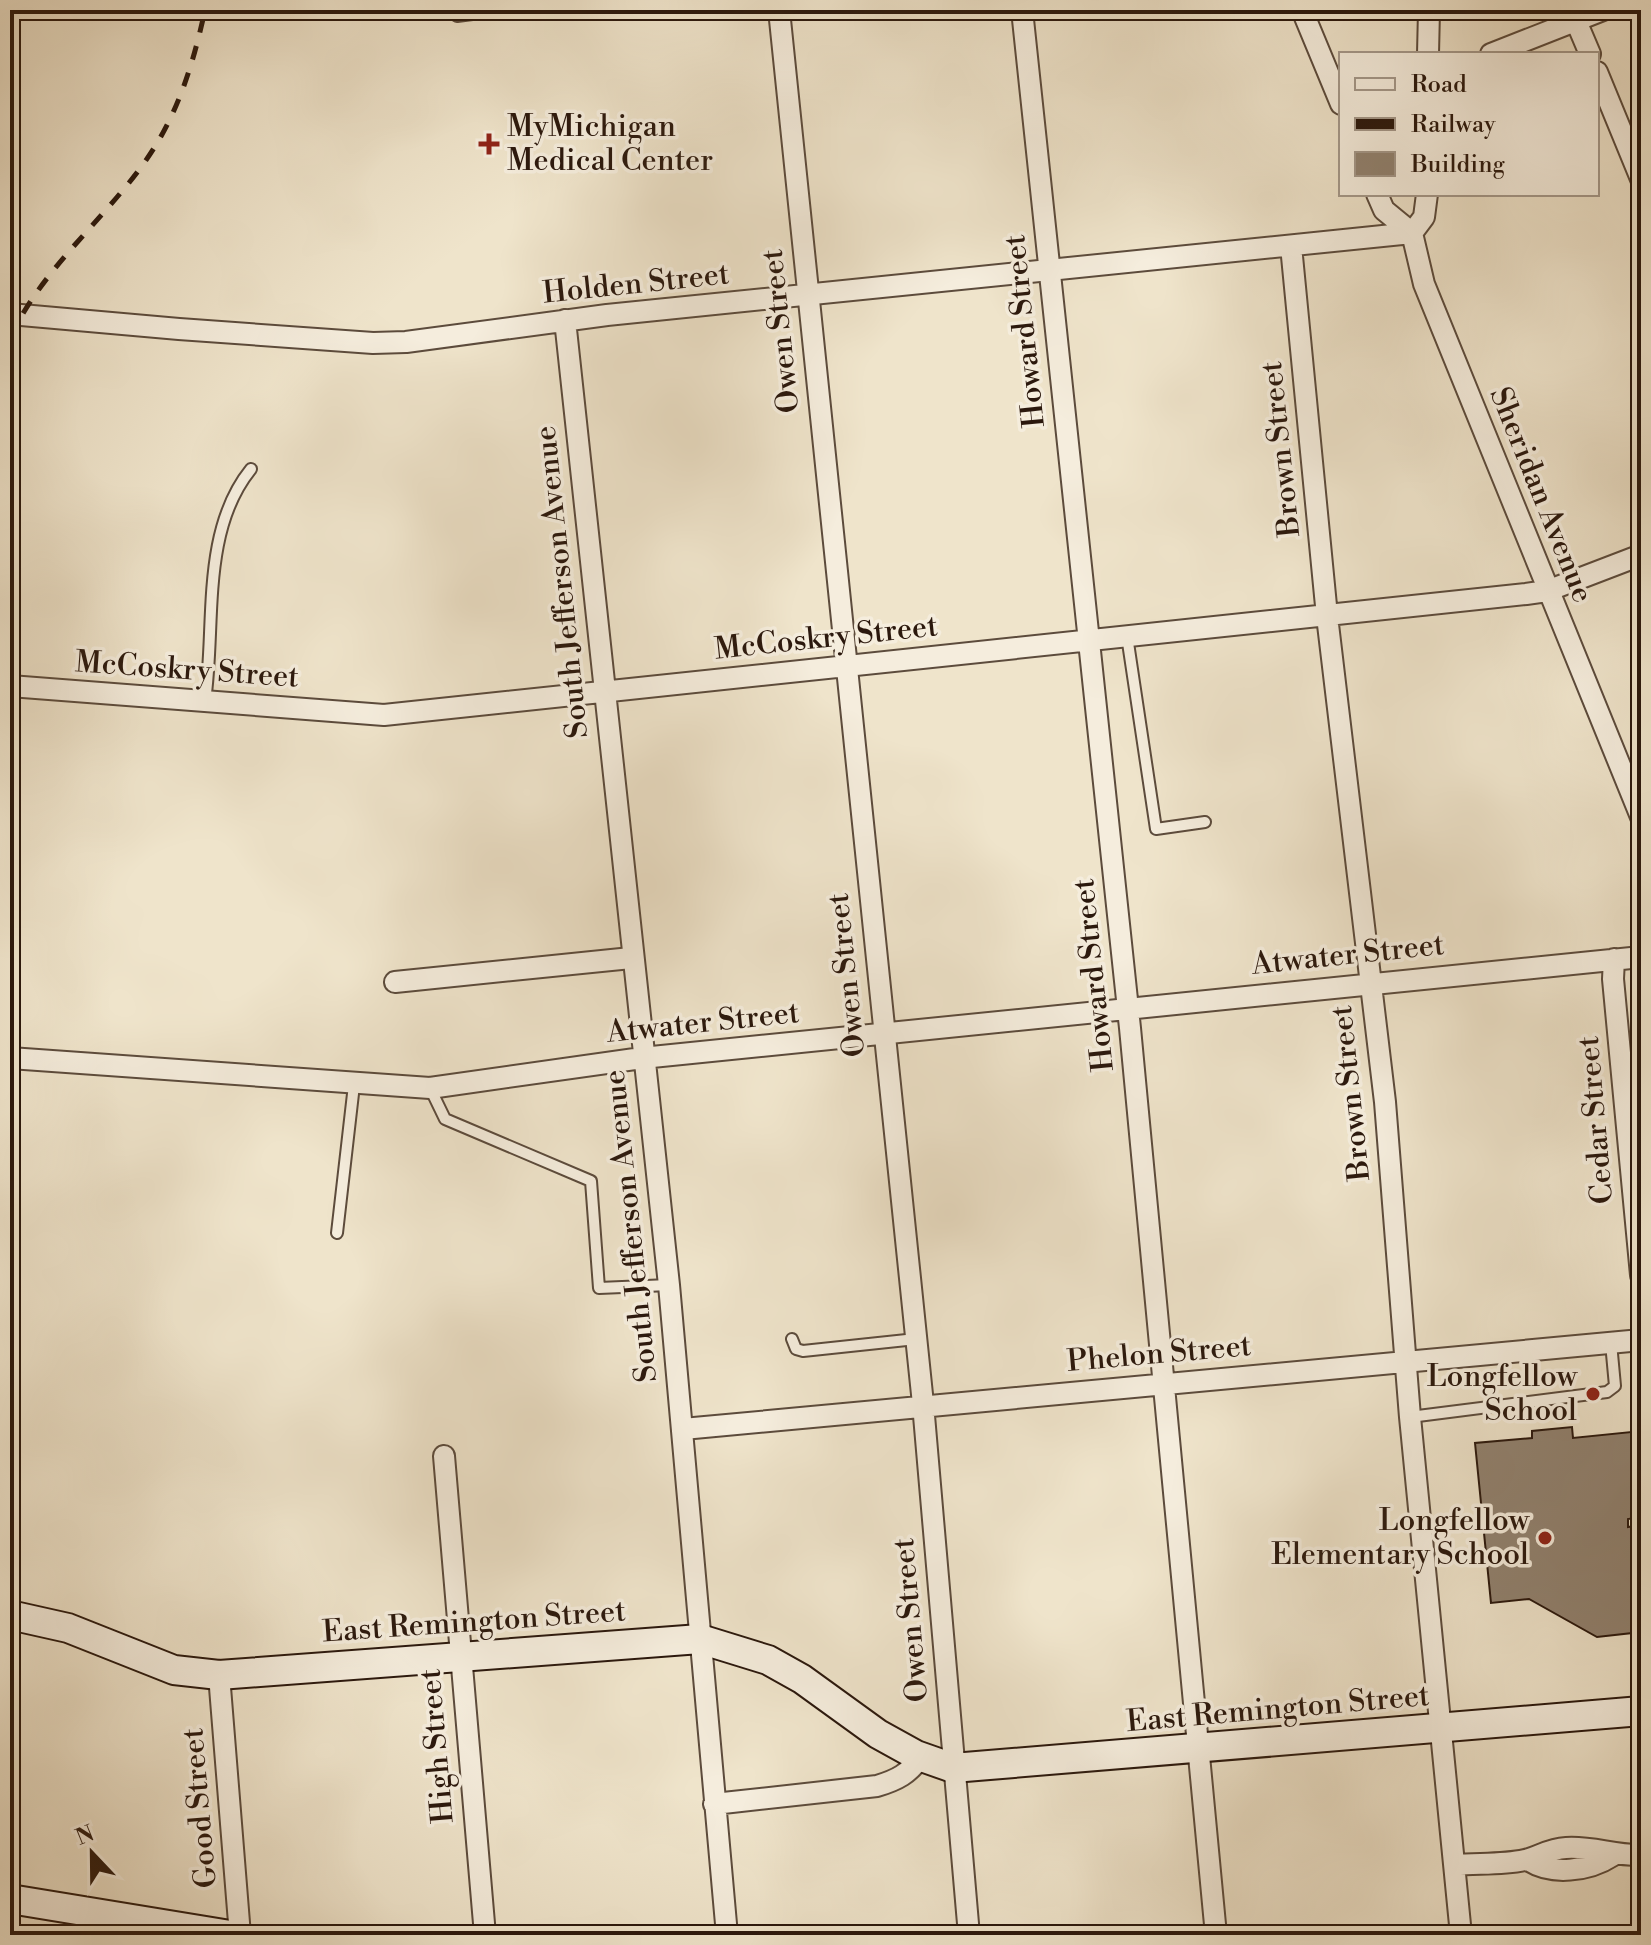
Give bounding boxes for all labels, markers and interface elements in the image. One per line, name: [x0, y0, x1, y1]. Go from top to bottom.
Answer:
legend: [1339, 52, 1599, 196]
text: Road: [1411, 70, 1467, 100]
place label: MyMichigan Medical Center: [507, 108, 713, 180]
text: Railway: [1411, 110, 1496, 140]
marker: MyMichigan Medical Center: [478, 133, 500, 155]
text: Building: [1410, 150, 1505, 180]
street label: Howard Street: [996, 232, 1054, 429]
street label: Owen Street: [753, 247, 808, 415]
street label: Holden Street: [541, 255, 732, 313]
street label: Brown Street: [1253, 359, 1309, 540]
street label: Sheridan Avenue: [1481, 382, 1601, 608]
street label: South Jefferson Avenue: [527, 424, 597, 740]
street label: McCoskry Street: [713, 607, 940, 669]
street label: McCoskry Street: [74, 643, 301, 697]
street label: Howard Street: [1065, 876, 1123, 1073]
street label: Owen Street: [819, 891, 874, 1059]
street label: Atwater Street: [1249, 926, 1447, 984]
street label: Atwater Street: [604, 994, 802, 1052]
street label: Brown Street: [1323, 1003, 1379, 1184]
street label: Cedar Street: [1570, 1034, 1622, 1206]
street label: South Jefferson Avenue: [596, 1068, 666, 1384]
street label: Phelon Street: [1065, 1327, 1253, 1381]
place label: Longfellow School: [1427, 1358, 1578, 1430]
marker: Longfellow School: [1584, 1385, 1602, 1403]
place label: Longfellow Elementary School: [1271, 1502, 1530, 1574]
marker: Longfellow Elementary School: [1536, 1529, 1554, 1547]
street label: Owen Street: [885, 1536, 937, 1704]
street label: East Remington Street: [321, 1592, 627, 1652]
street label: High Street: [411, 1667, 463, 1825]
street label: East Remington Street: [1125, 1677, 1431, 1741]
street label: Good Street: [174, 1726, 226, 1890]
north arrow: [52, 1813, 132, 1893]
text: N: [72, 1820, 99, 1852]

